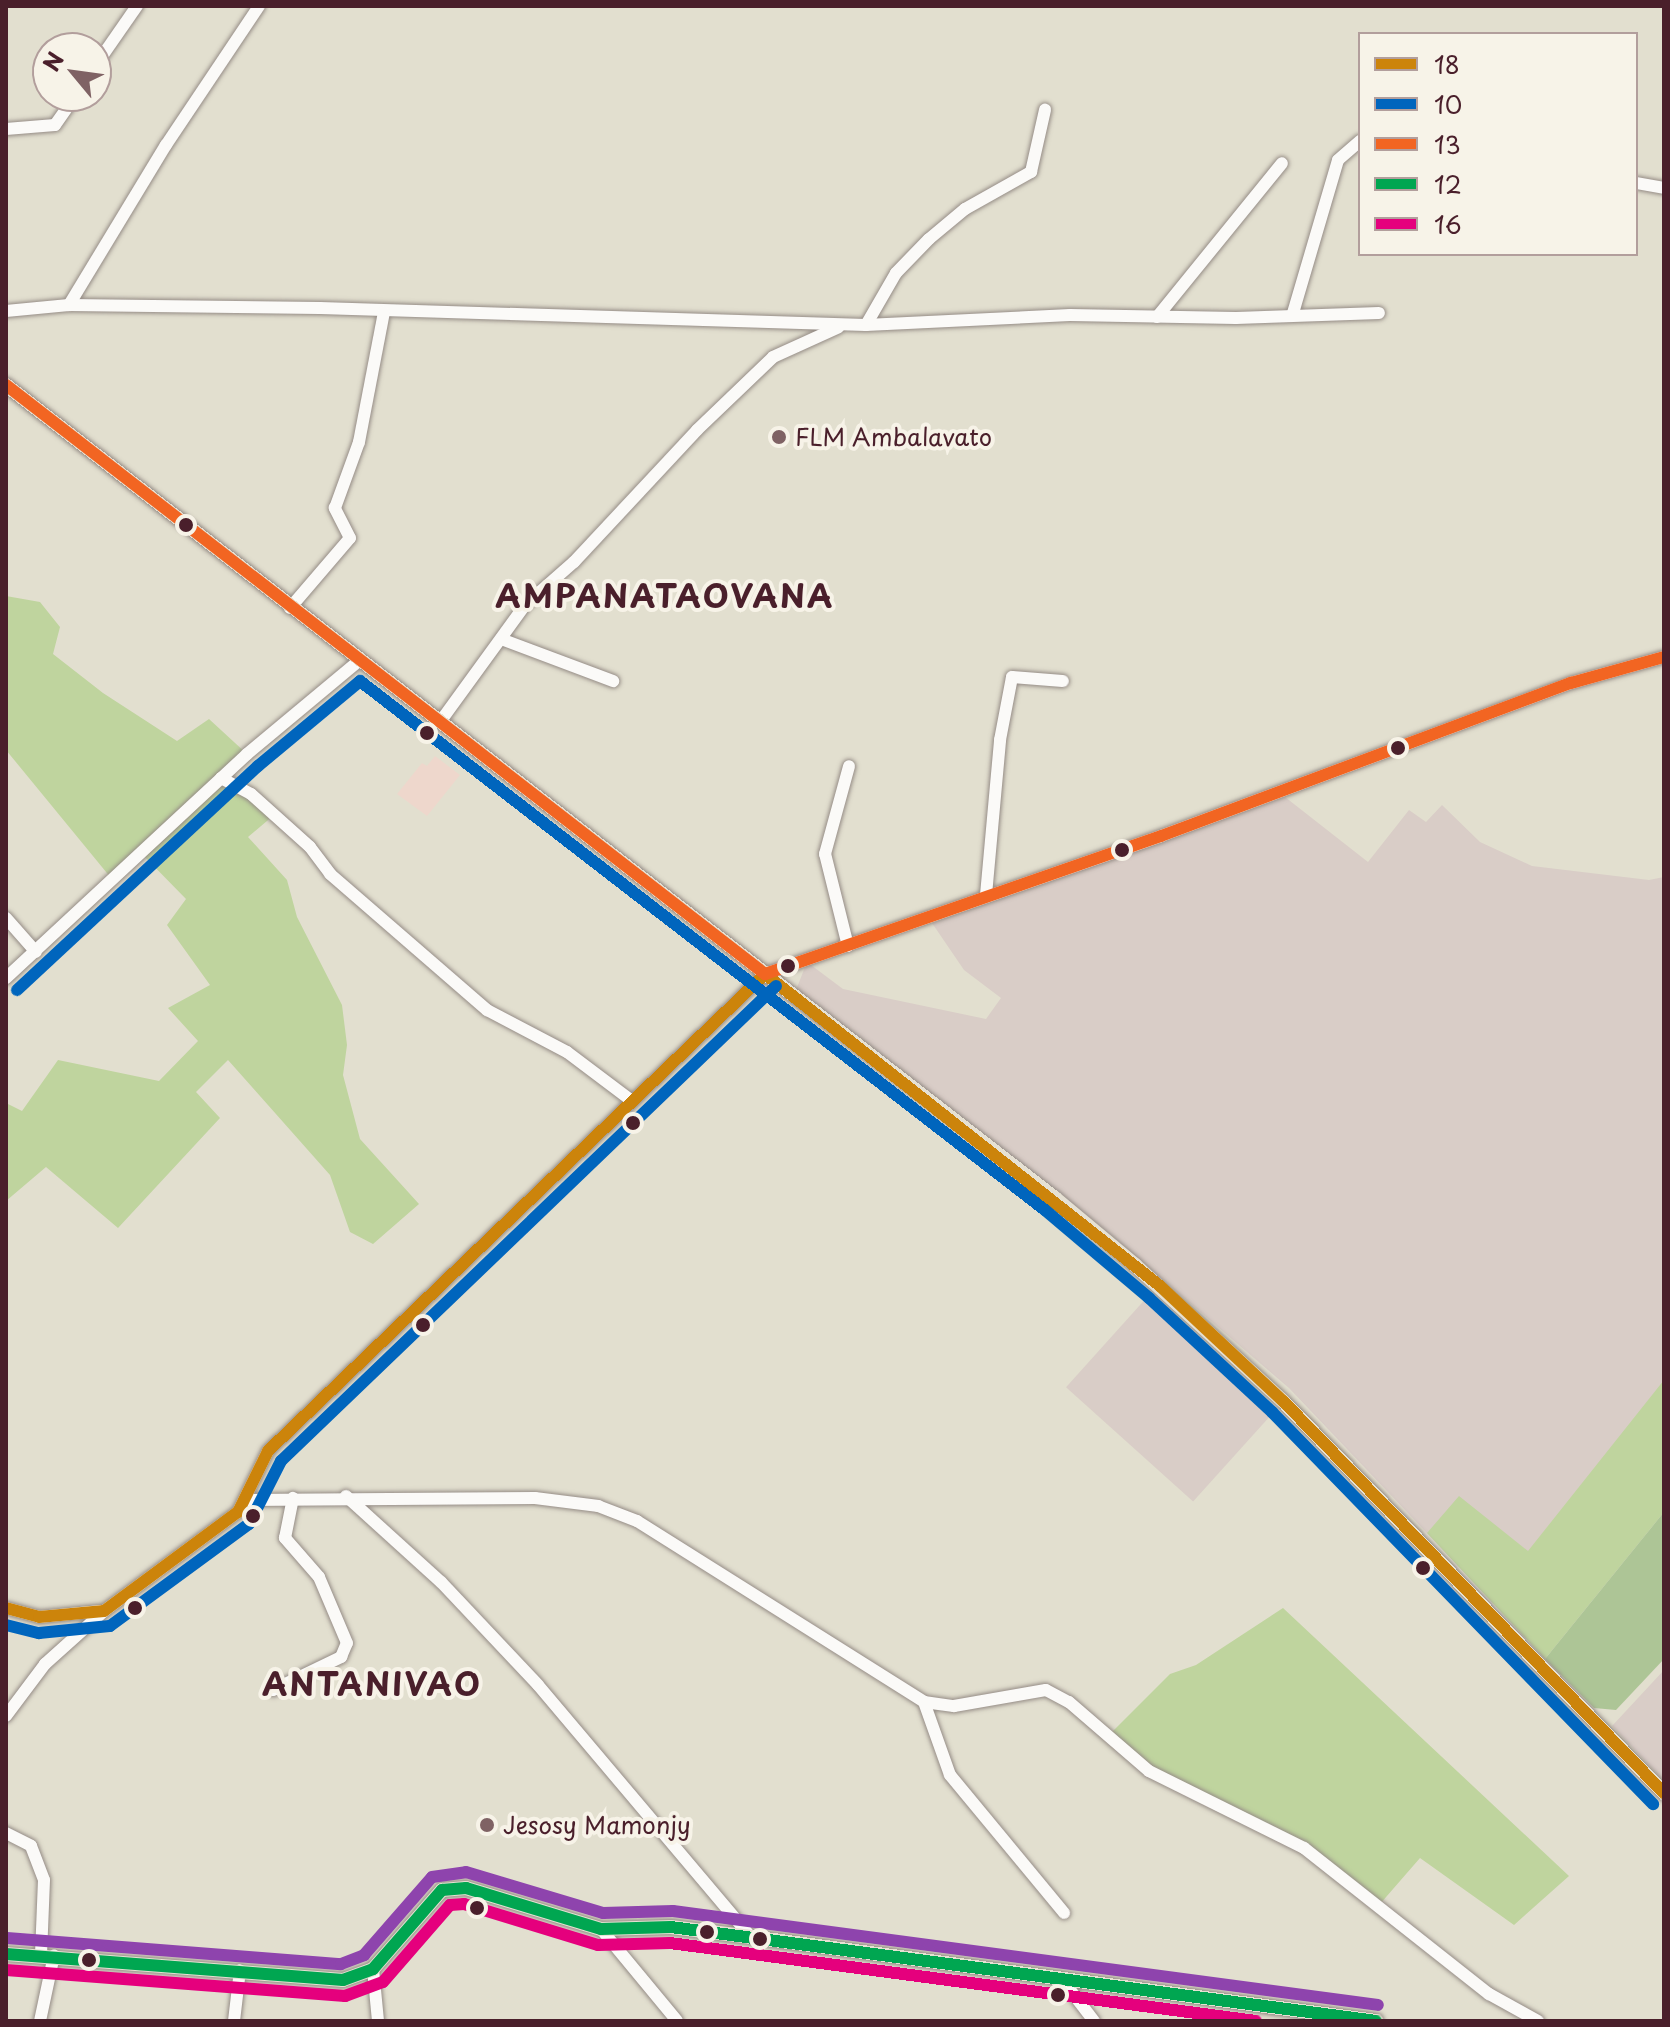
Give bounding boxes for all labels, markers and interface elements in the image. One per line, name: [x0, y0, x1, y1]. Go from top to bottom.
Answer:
north arrow: [32, 32, 112, 112]
legend: [1358, 32, 1638, 256]
text: N: [34, 45, 71, 77]
text: 18: [1434, 46, 1460, 82]
text: 10: [1434, 86, 1462, 122]
text: 13: [1434, 126, 1461, 162]
text: 12: [1434, 166, 1462, 202]
text: 16: [1434, 206, 1462, 242]
place label: FLM Ambalavato: [795, 423, 991, 451]
marker: FLM Ambalavato: [770, 428, 788, 446]
unlabelled marker: [178, 517, 194, 533]
district label: AMPANATAOVANA: [496, 576, 834, 614]
unlabelled marker: [419, 725, 435, 741]
unlabelled marker: [1390, 740, 1406, 756]
unlabelled marker: [1114, 842, 1130, 858]
unlabelled marker: [780, 958, 796, 974]
unlabelled marker: [625, 1115, 641, 1131]
unlabelled marker: [415, 1317, 431, 1333]
unlabelled marker: [245, 1508, 261, 1524]
unlabelled marker: [1415, 1560, 1431, 1576]
unlabelled marker: [127, 1600, 143, 1616]
district label: ANTANIVAO: [263, 1664, 481, 1702]
place label: Jesosy Mamonjy: [503, 1811, 691, 1839]
marker: Jesosy Mamonjy: [478, 1816, 496, 1834]
unlabelled marker: [469, 1900, 485, 1916]
unlabelled marker: [699, 1924, 715, 1940]
unlabelled marker: [752, 1931, 768, 1947]
unlabelled marker: [81, 1952, 97, 1968]
unlabelled marker: [1050, 1987, 1066, 2003]

